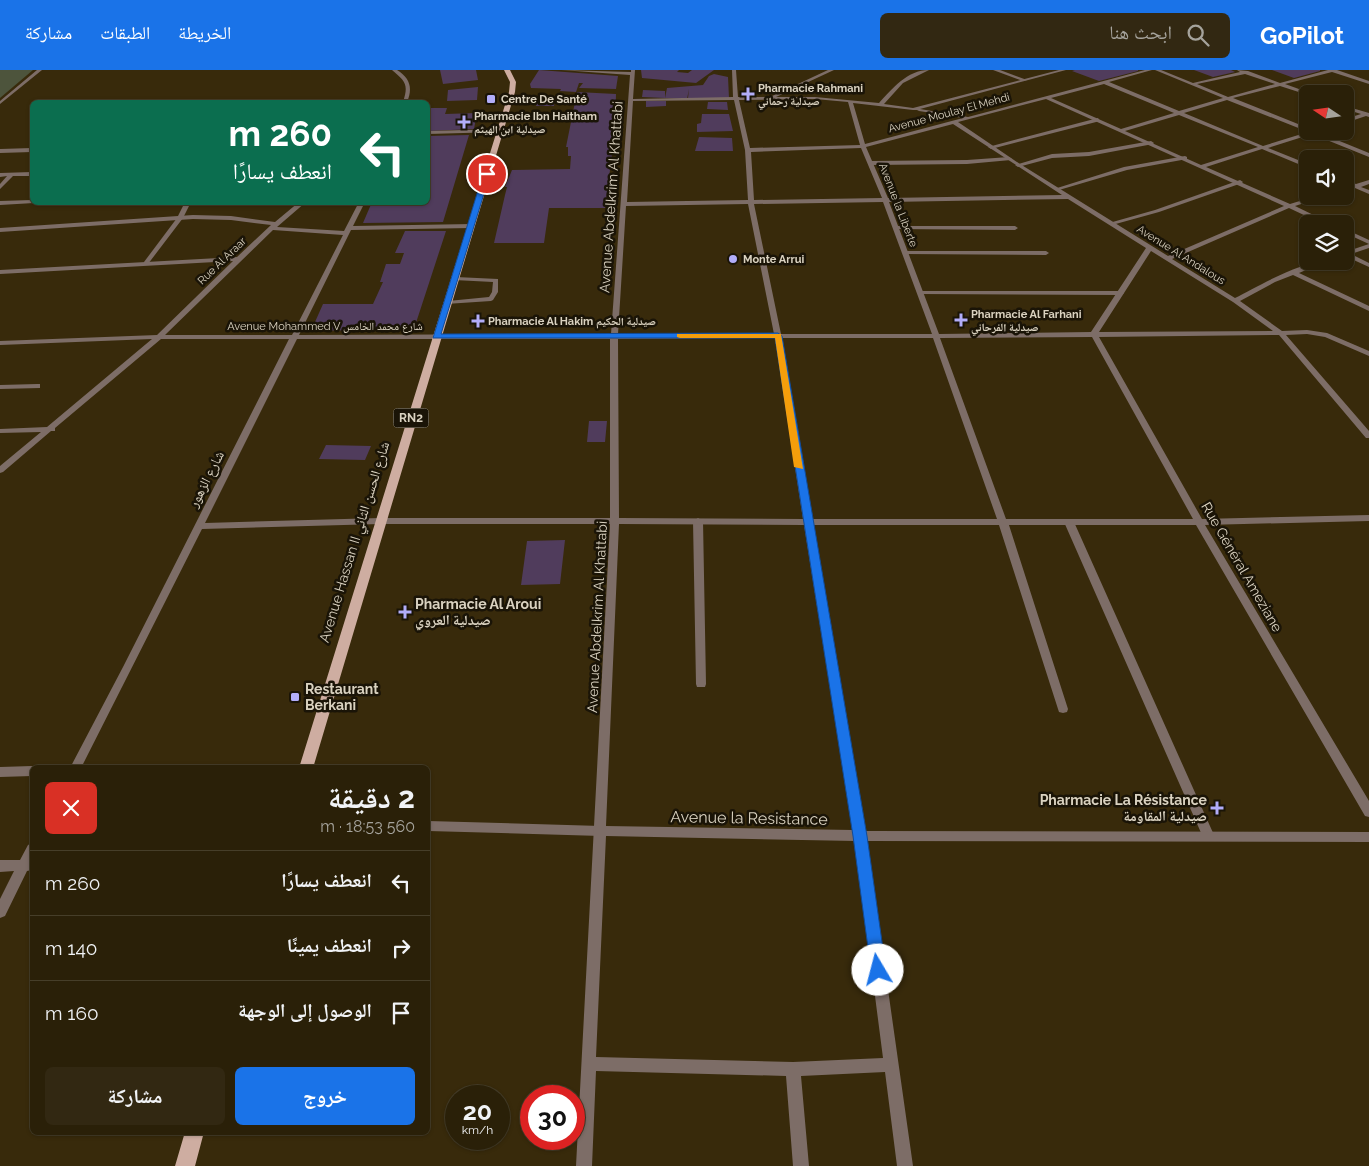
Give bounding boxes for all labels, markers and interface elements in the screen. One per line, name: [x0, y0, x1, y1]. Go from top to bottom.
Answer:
search box: [880, 13, 1230, 58]
text: ابحث هنا: [1109, 21, 1172, 43]
icon: search: [1184, 21, 1212, 49]
text: GoPilot: [1260, 21, 1344, 50]
text: مشاركة: [25, 22, 72, 43]
text: الطبقات: [100, 22, 150, 43]
text: الخريطة: [178, 22, 231, 43]
place label: Pharmacie Rahmani صيدلية رحماني: [758, 82, 863, 109]
north arrow: [1299, 85, 1354, 140]
map controls: [1299, 85, 1354, 270]
marker: Pharmacie Rahmani صيدلية رحماني: [742, 88, 754, 100]
street label: Avenue Moulay El Mehdi: [887, 91, 1011, 135]
marker: Centre De Santé: [485, 93, 497, 105]
place label: Centre De Santé: [501, 93, 587, 106]
street label: Avenue Abdelkrim Al Khattabi: [596, 101, 626, 293]
place label: Pharmacie Ibn Haitham صيدلية ابن الهيثم: [474, 110, 597, 137]
text: 260 m: [229, 113, 332, 154]
marker: Pharmacie Ibn Haitham صيدلية ابن الهيثم: [458, 116, 470, 128]
icon: left: [350, 120, 415, 185]
button: sound: [1299, 150, 1354, 205]
pin: [466, 153, 508, 195]
text: انعطف يسارًا: [233, 158, 332, 184]
icon: arrive: [473, 160, 501, 188]
street label: Avenue la Liberte: [876, 161, 920, 249]
button: layers: [1299, 215, 1354, 270]
street label: Avenue Al Andalous: [1134, 223, 1228, 287]
street label: Rue Al Araar: [195, 235, 249, 287]
marker: Monte Arrui: [727, 253, 739, 265]
place label: Monte Arrui: [743, 253, 804, 266]
place label: Pharmacie Al Farhani صيدلية الفرحاني: [971, 308, 1082, 335]
marker: Pharmacie Al Farhani صيدلية الفرحاني: [955, 314, 967, 326]
marker: Pharmacie Al Hakim صيدلية الحكيم: [472, 315, 484, 327]
place label: Pharmacie Al Hakim صيدلية الحكيم: [488, 315, 656, 329]
street label: Avenue Mohammed V شارع محمد الخامس: [227, 320, 423, 333]
road number: RN2: [394, 408, 428, 428]
street label: Avenue Hassan II شارع الحسن الثاني: [316, 440, 396, 645]
street label: شارع الزهور: [185, 448, 229, 512]
street label: Rue Général Ameziane: [1198, 499, 1286, 635]
street label: Avenue Abdelkrim Al Khattabi: [584, 521, 610, 713]
place label: Pharmacie Al Aroui صيدلية العروي: [415, 596, 541, 631]
marker: Pharmacie Al Aroui صيدلية العروي: [399, 606, 411, 618]
place label: Restaurant Berkani: [305, 681, 379, 713]
marker: Restaurant Berkani: [289, 691, 301, 703]
text: 2 دقيقة: [328, 780, 415, 815]
button: close: [45, 782, 97, 834]
place label: Pharmacie La Résistance صيدلية المقاومة: [1040, 792, 1208, 824]
marker: Pharmacie La Résistance صيدلية المقاومة: [1211, 802, 1223, 814]
street label: Avenue la Resistance: [670, 807, 828, 829]
text: 560 m · 18:53: [320, 817, 415, 836]
text: انعطف يسارًا: [281, 869, 372, 891]
icon: left: [387, 869, 415, 897]
text: 260 m: [45, 872, 100, 894]
text: انعطف يمينًا: [287, 934, 372, 956]
icon: right: [387, 934, 415, 962]
text: 140 m: [45, 937, 97, 959]
position arrow: [851, 943, 903, 995]
text: الوصول إلى الوجهة: [238, 999, 372, 1021]
icon: arrive: [387, 999, 415, 1027]
text: 160 m: [45, 1002, 99, 1024]
button: مشاركة: [45, 1067, 225, 1125]
button: خروج: [235, 1067, 415, 1125]
speed limit sign: 30: [520, 1085, 585, 1150]
text: 20: [463, 1096, 492, 1126]
text: km/h: [462, 1123, 493, 1137]

